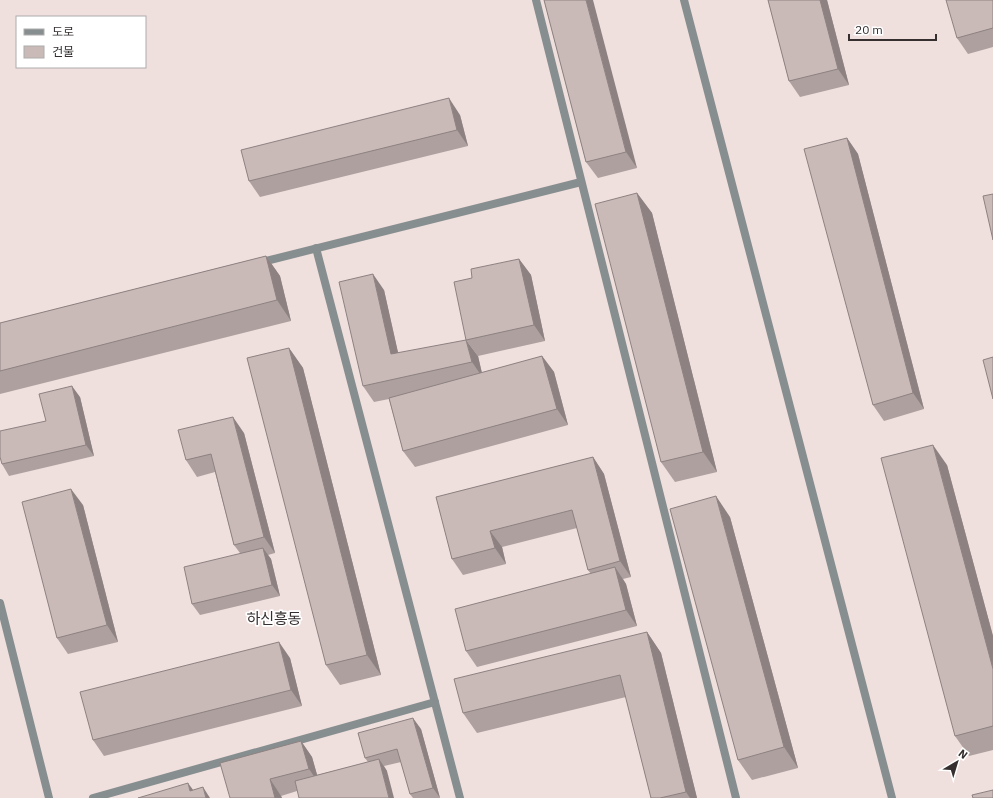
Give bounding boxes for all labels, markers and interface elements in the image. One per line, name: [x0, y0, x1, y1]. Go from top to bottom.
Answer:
legend: [16, 16, 146, 68]
scale bar: [849, 16, 936, 42]
text: 20 m: [855, 22, 883, 37]
text: 도로: [52, 24, 74, 39]
text: 건물: [52, 44, 74, 59]
district label: 하신흥동: [246, 609, 302, 628]
north arrow: [937, 742, 977, 782]
text: N: [956, 746, 971, 762]

